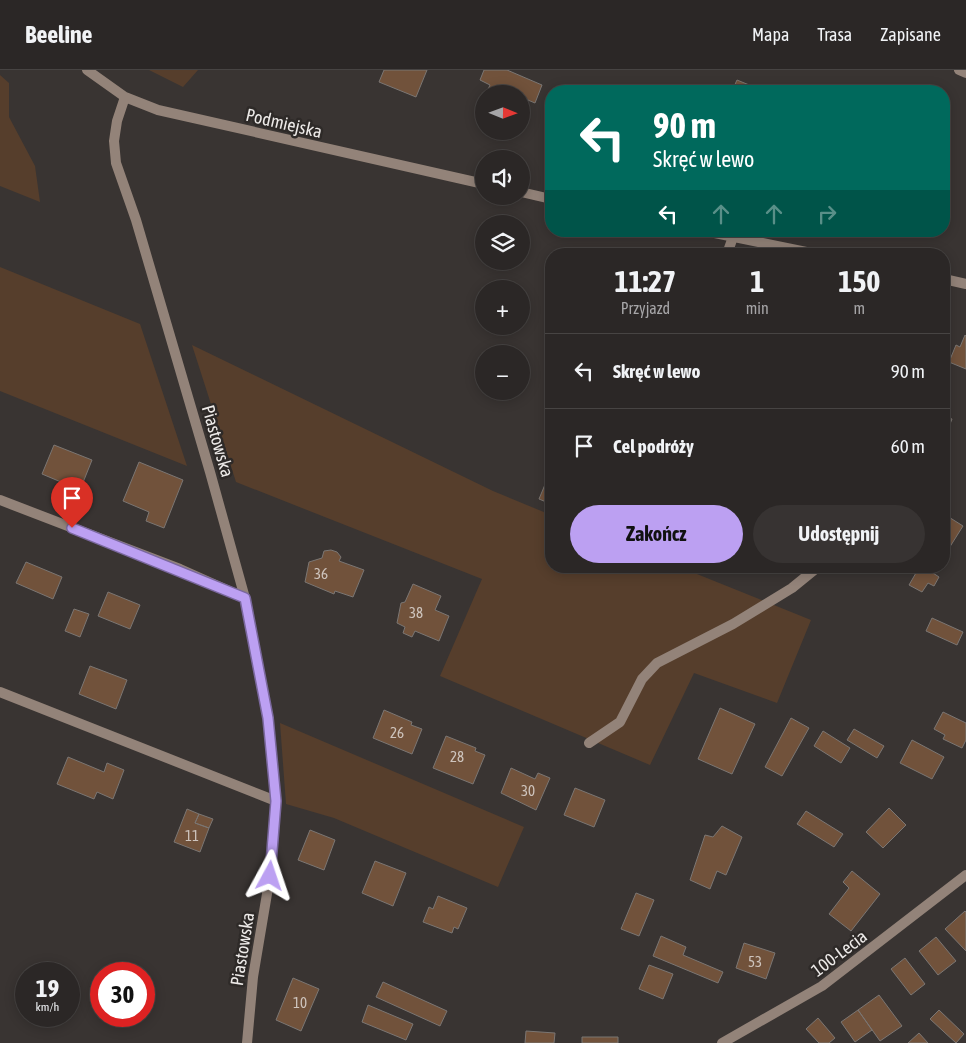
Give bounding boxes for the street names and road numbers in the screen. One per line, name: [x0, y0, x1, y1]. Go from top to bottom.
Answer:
street label: Podmiejska: [244, 104, 324, 142]
street label: Piastowska: [198, 403, 238, 479]
street label: Piastowska: [226, 911, 258, 987]
street label: 100-Lecia: [807, 925, 871, 981]

